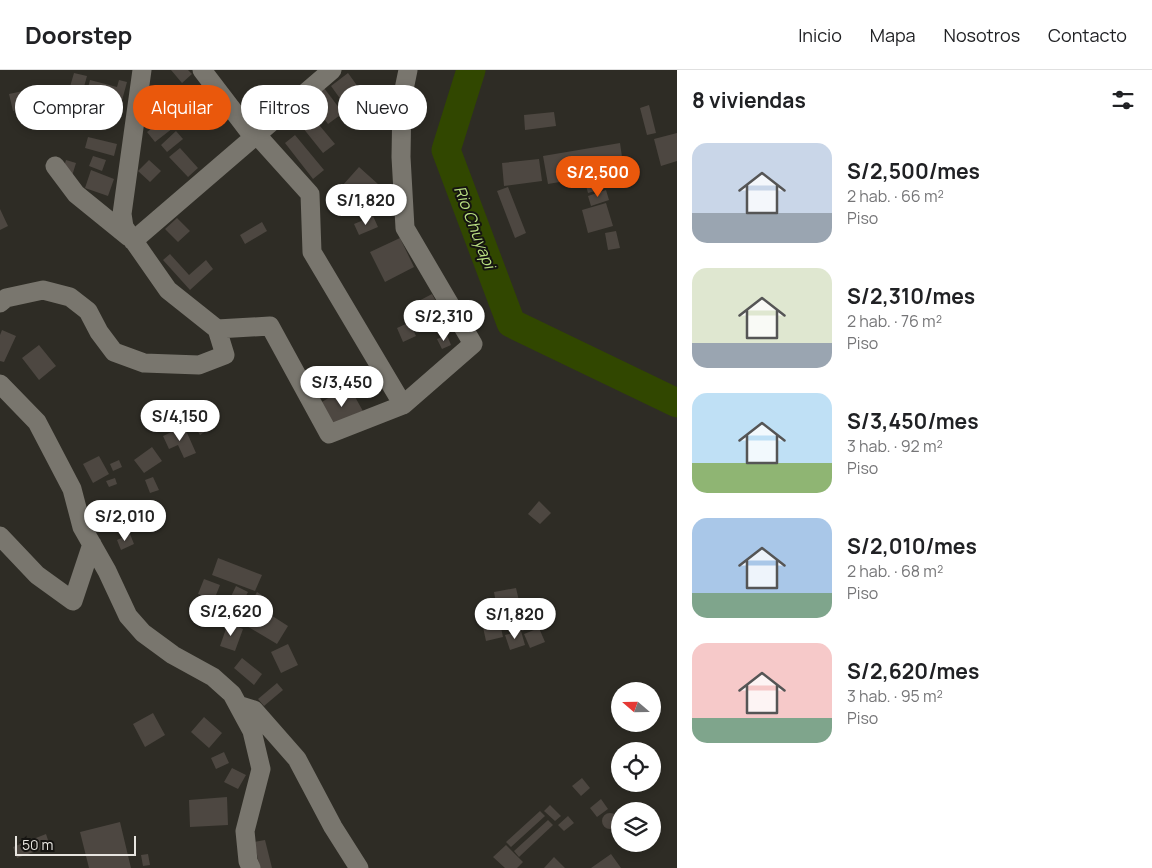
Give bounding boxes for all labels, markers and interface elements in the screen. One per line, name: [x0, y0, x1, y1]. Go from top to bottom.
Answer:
text: Doorstep: [25, 18, 132, 51]
text: Inicio: [798, 23, 842, 47]
text: Mapa: [870, 23, 916, 47]
text: Nosotros: [944, 23, 1020, 47]
text: Contacto: [1048, 23, 1127, 47]
chip: Comprar: [15, 85, 123, 130]
chip: Alquilar: [133, 85, 231, 130]
chip: Filtros: [241, 85, 328, 130]
chip: Nuevo: [338, 85, 427, 130]
text: 8 viviendas: [692, 86, 806, 114]
icon: filters: [1109, 86, 1137, 114]
pin: S/2,500: [552, 156, 644, 198]
text: S/2,500/mes: [847, 157, 980, 185]
text: S/2,500: [567, 161, 629, 183]
icon: home: [732, 163, 792, 223]
water label: Rio Chuyapi: [449, 182, 502, 274]
pin: S/1,820: [320, 184, 412, 226]
text: 2 hab. · 66 m²: [847, 185, 944, 207]
text: S/1,820: [337, 189, 395, 211]
text: Piso: [847, 207, 878, 229]
text: S/2,310/mes: [847, 282, 975, 310]
icon: home: [732, 288, 792, 348]
pin: S/2,310: [398, 300, 490, 342]
text: S/2,310: [415, 305, 473, 327]
text: 2 hab. · 76 m²: [847, 310, 942, 332]
text: Piso: [847, 332, 878, 354]
pin: S/3,450: [296, 366, 388, 408]
text: S/3,450: [311, 371, 373, 393]
pin: S/4,150: [134, 400, 226, 442]
text: S/4,150: [152, 405, 208, 427]
text: S/3,450/mes: [847, 407, 979, 435]
icon: home: [732, 413, 792, 473]
text: 3 hab. · 92 m²: [847, 435, 943, 457]
text: Piso: [847, 457, 878, 479]
pin: S/2,010: [79, 500, 171, 542]
text: S/2,010: [95, 505, 155, 527]
text: S/2,010/mes: [847, 532, 977, 560]
icon: home: [732, 538, 792, 598]
text: 2 hab. · 68 m²: [847, 560, 943, 582]
text: Piso: [847, 582, 878, 604]
pin: S/2,620: [185, 594, 277, 637]
pin: S/1,820: [469, 598, 561, 640]
text: S/2,620: [200, 600, 262, 622]
text: S/1,820: [486, 603, 544, 625]
text: S/2,620/mes: [847, 657, 979, 685]
icon: home: [732, 663, 792, 723]
north arrow: [611, 682, 661, 732]
map controls: [611, 682, 661, 852]
text: 3 hab. · 95 m²: [847, 685, 943, 707]
text: Piso: [847, 707, 878, 729]
button: locate: [611, 742, 661, 792]
button: layers: [611, 802, 661, 852]
scale bar: [15, 833, 136, 856]
text: 50 m: [22, 835, 53, 854]

